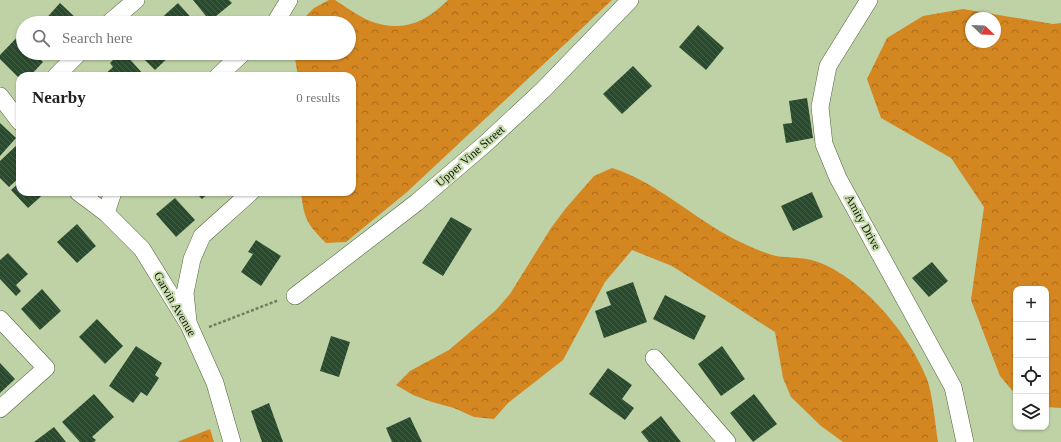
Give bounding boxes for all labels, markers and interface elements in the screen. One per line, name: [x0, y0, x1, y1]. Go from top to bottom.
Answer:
north arrow: [965, 12, 1001, 48]
search box: [16, 16, 356, 60]
icon: search: [30, 27, 52, 49]
text: Search here: [62, 30, 132, 46]
text: Nearby: [32, 88, 86, 107]
text: 0 results: [296, 90, 340, 105]
street label: Upper Vine Street: [433, 122, 508, 190]
street label: Amity Drive: [842, 192, 884, 252]
street label: Garvin Avenue: [151, 269, 199, 339]
map controls: [1013, 286, 1049, 430]
button: +: [1013, 286, 1049, 322]
button: −: [1013, 322, 1049, 358]
button: locate: [1013, 358, 1049, 394]
button: layers: [1013, 394, 1049, 430]

